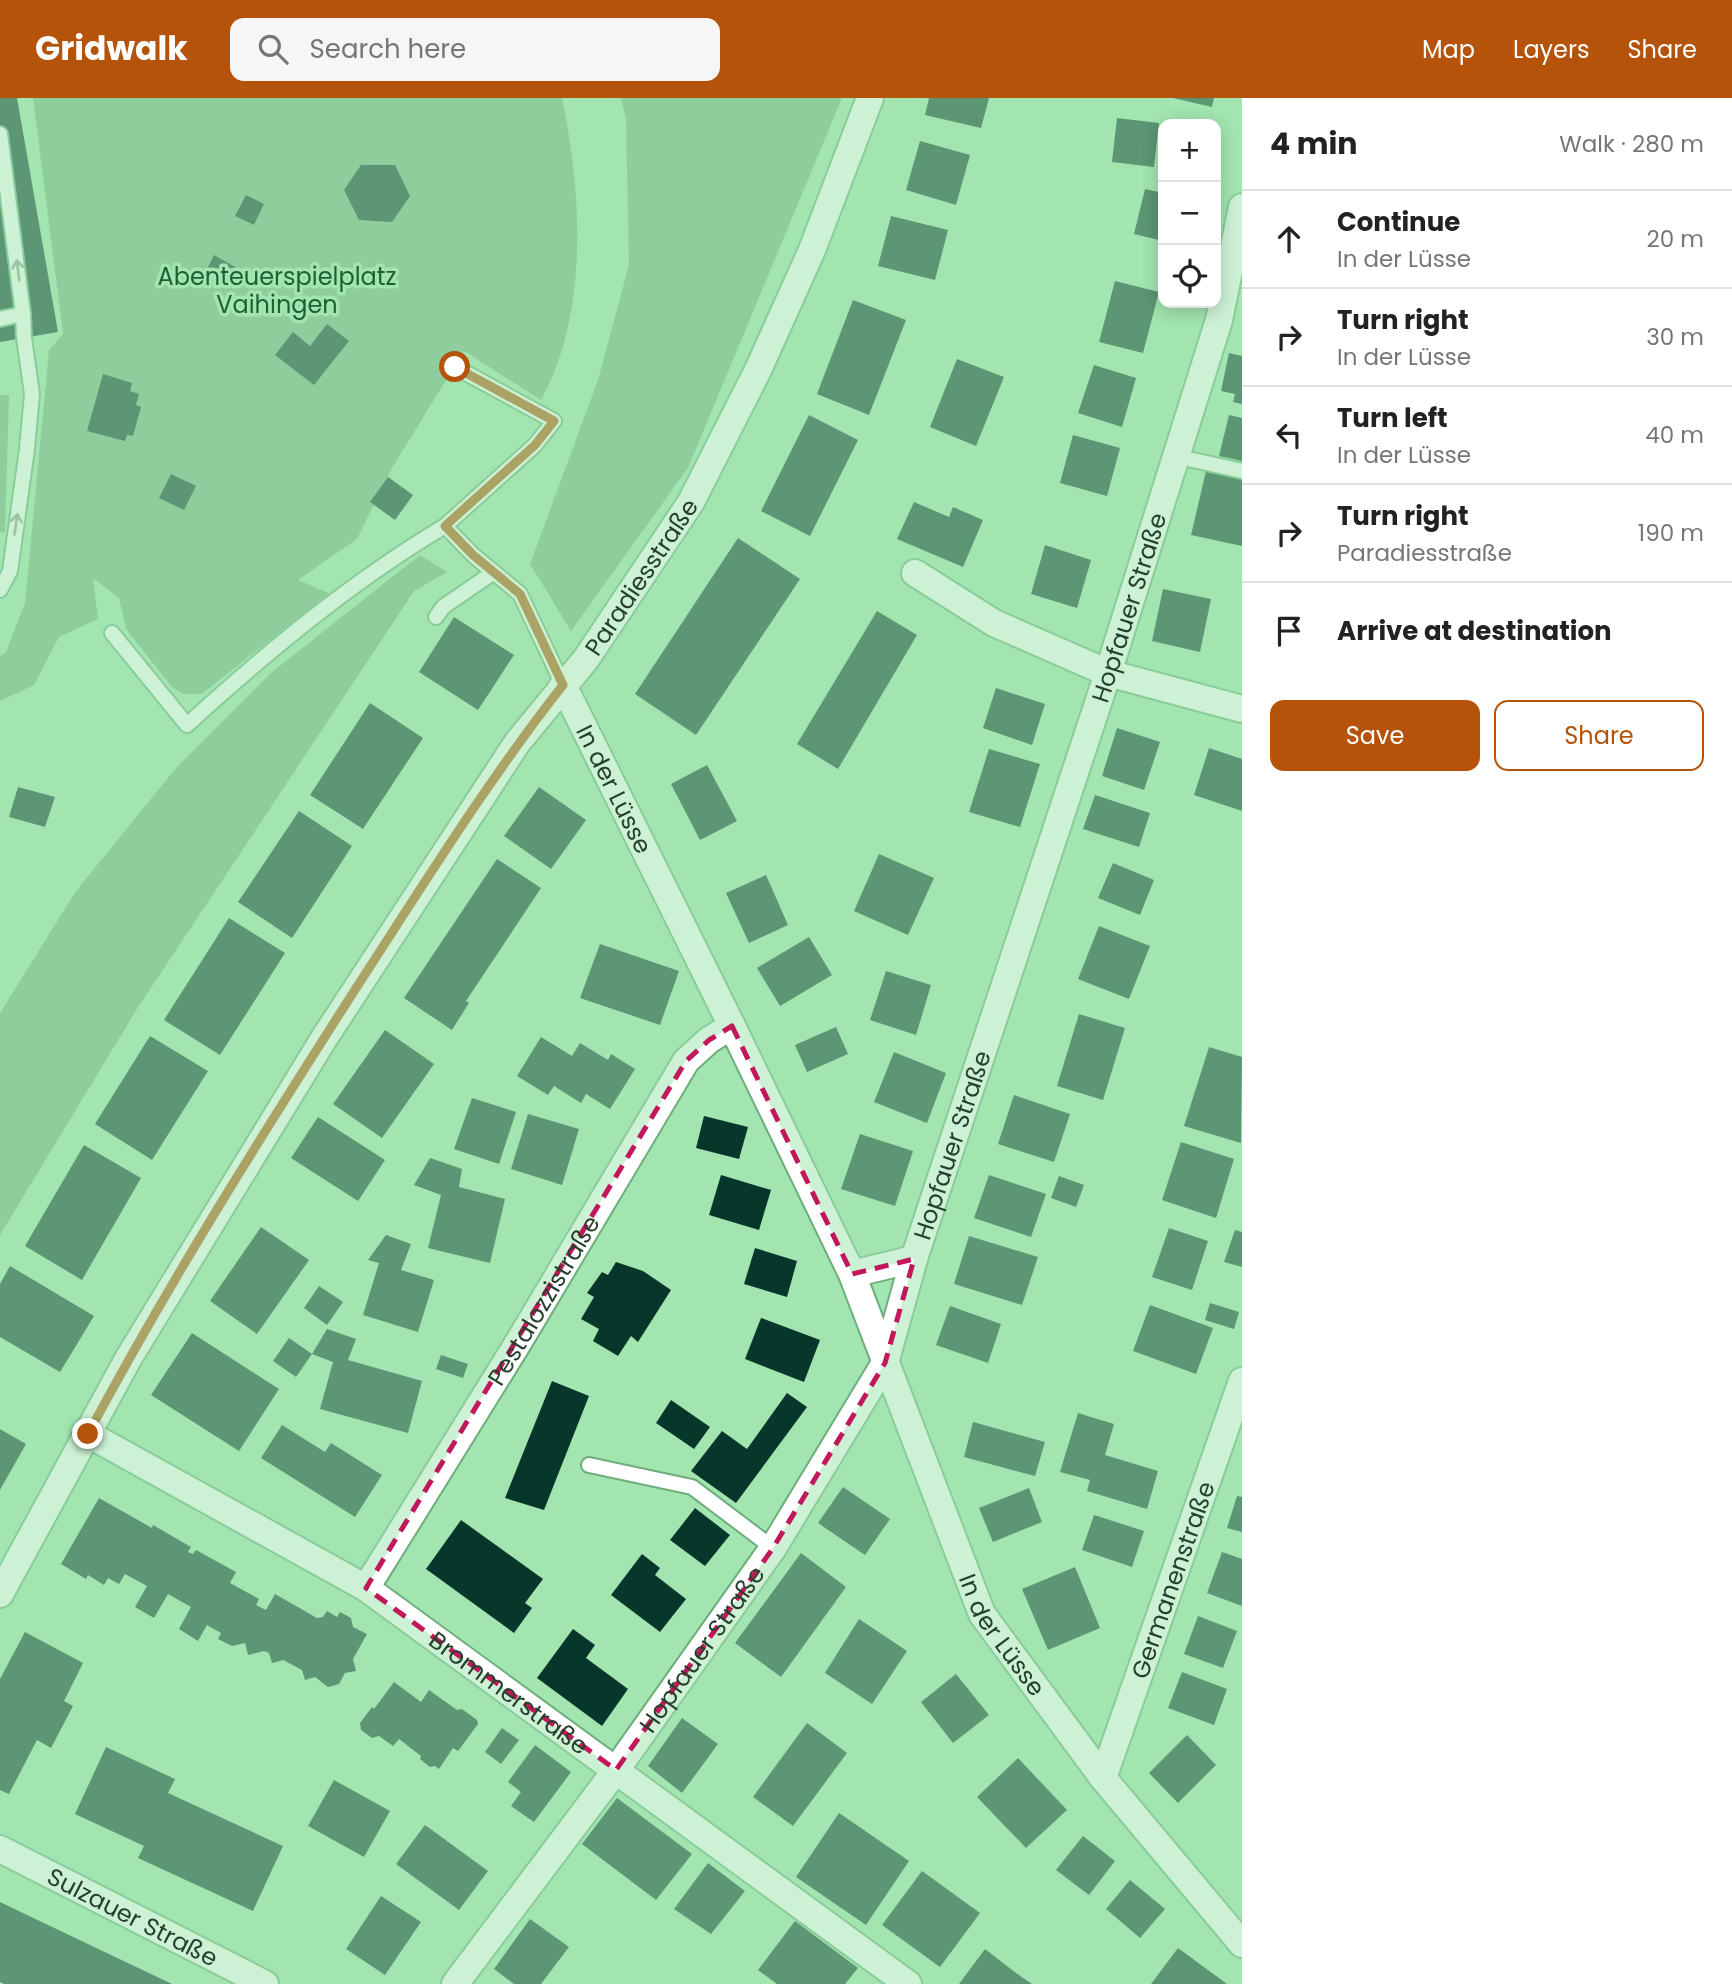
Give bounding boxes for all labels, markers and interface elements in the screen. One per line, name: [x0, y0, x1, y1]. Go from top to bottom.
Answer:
search box: [230, 18, 720, 81]
text: Gridwalk: [35, 25, 188, 72]
icon: search: [254, 30, 292, 68]
text: Search here: [310, 31, 466, 67]
text: Map: [1422, 33, 1475, 66]
text: Layers: [1513, 33, 1589, 66]
text: Share: [1627, 33, 1697, 66]
map controls: [1158, 119, 1221, 308]
button: +: [1158, 119, 1221, 182]
text: 4 min: [1270, 122, 1358, 165]
text: Walk · 280 m: [1559, 128, 1704, 160]
button: −: [1158, 182, 1221, 245]
text: Continue: [1337, 204, 1460, 240]
icon: ahead: [1270, 220, 1308, 258]
text: 20 m: [1646, 223, 1704, 255]
text: In der Lüsse: [1337, 243, 1471, 275]
button: locate: [1158, 245, 1221, 308]
one-way arrow: [11, 259, 24, 282]
park label: Abenteuerspielplatz Vaihingen: [158, 260, 396, 321]
text: Turn right: [1337, 302, 1469, 338]
icon: right: [1270, 318, 1308, 356]
text: 30 m: [1646, 321, 1704, 353]
text: In der Lüsse: [1337, 341, 1471, 373]
route start: [439, 351, 470, 382]
text: Turn left: [1337, 400, 1448, 436]
icon: left: [1270, 416, 1308, 454]
text: 40 m: [1645, 419, 1704, 451]
text: In der Lüsse: [1337, 439, 1471, 471]
street label: Paradiesstraße: [577, 492, 706, 662]
text: Turn right: [1337, 498, 1469, 534]
street label: Hopfauer Straße: [1083, 508, 1174, 707]
one-way arrow: [10, 513, 23, 536]
icon: right: [1270, 514, 1308, 552]
text: 190 m: [1638, 517, 1704, 549]
text: Paradiesstraße: [1337, 537, 1512, 569]
icon: arrive: [1270, 612, 1308, 650]
text: Arrive at destination: [1337, 613, 1612, 649]
button: Save: [1270, 700, 1480, 771]
button: Share: [1494, 700, 1704, 771]
street label: In der Lüsse: [569, 719, 660, 859]
street label: Hopfauer Straße: [905, 1046, 998, 1244]
street label: Pestalozzistraße: [479, 1209, 607, 1392]
route end: [72, 1418, 103, 1449]
street label: Germanenstraße: [1123, 1477, 1222, 1683]
street label: Hopfauer Straße: [631, 1559, 772, 1739]
street label: In der Lüsse: [952, 1569, 1053, 1703]
street label: Brommerstraße: [423, 1623, 596, 1762]
street label: Sulzauer Straße: [42, 1859, 224, 1974]

